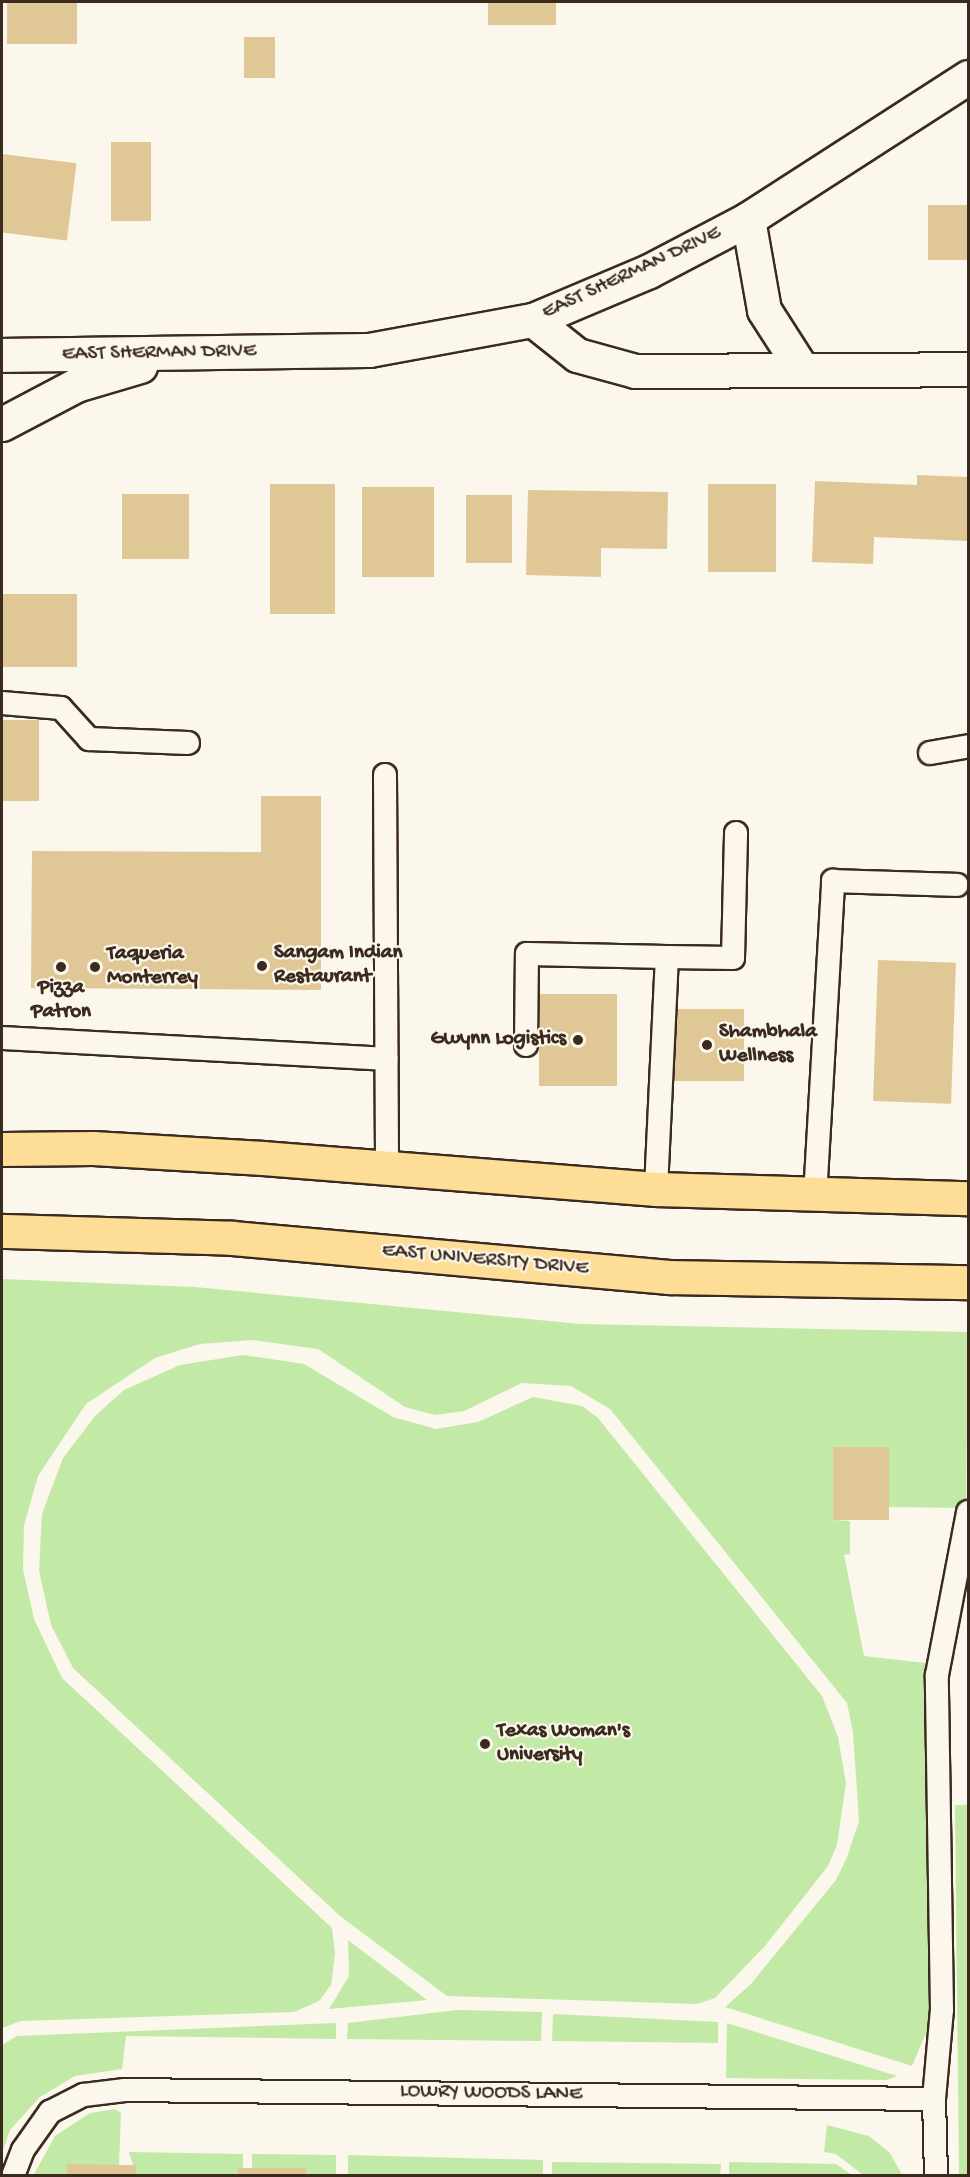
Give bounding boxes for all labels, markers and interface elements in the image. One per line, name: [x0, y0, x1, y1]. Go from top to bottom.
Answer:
street label: EAST SHERMAN DRIVE: [539, 222, 725, 326]
street label: EAST SHERMAN DRIVE: [62, 340, 256, 368]
place label: Sangam Indian Restaurant: [274, 941, 402, 991]
place label: Taqueria Monterrey: [107, 942, 198, 992]
marker: Sangam Indian Restaurant: [255, 959, 269, 973]
marker: Pizza Patron: [54, 960, 68, 974]
marker: Taqueria Monterrey: [88, 960, 102, 974]
place label: Pizza Patron: [31, 976, 91, 1026]
place label: Shambhala Wellness: [719, 1020, 817, 1070]
place label: Gwynn Logistics: [430, 1027, 566, 1053]
marker: Gwynn Logistics: [571, 1033, 585, 1047]
marker: Shambhala Wellness: [700, 1038, 714, 1052]
street label: EAST UNIVERSITY DRIVE: [381, 1239, 589, 1283]
place label: Texas Woman's University: [497, 1719, 630, 1769]
marker: Texas Woman's University: [478, 1737, 492, 1751]
street label: LOWRY WOODS LANE: [400, 2080, 582, 2108]

